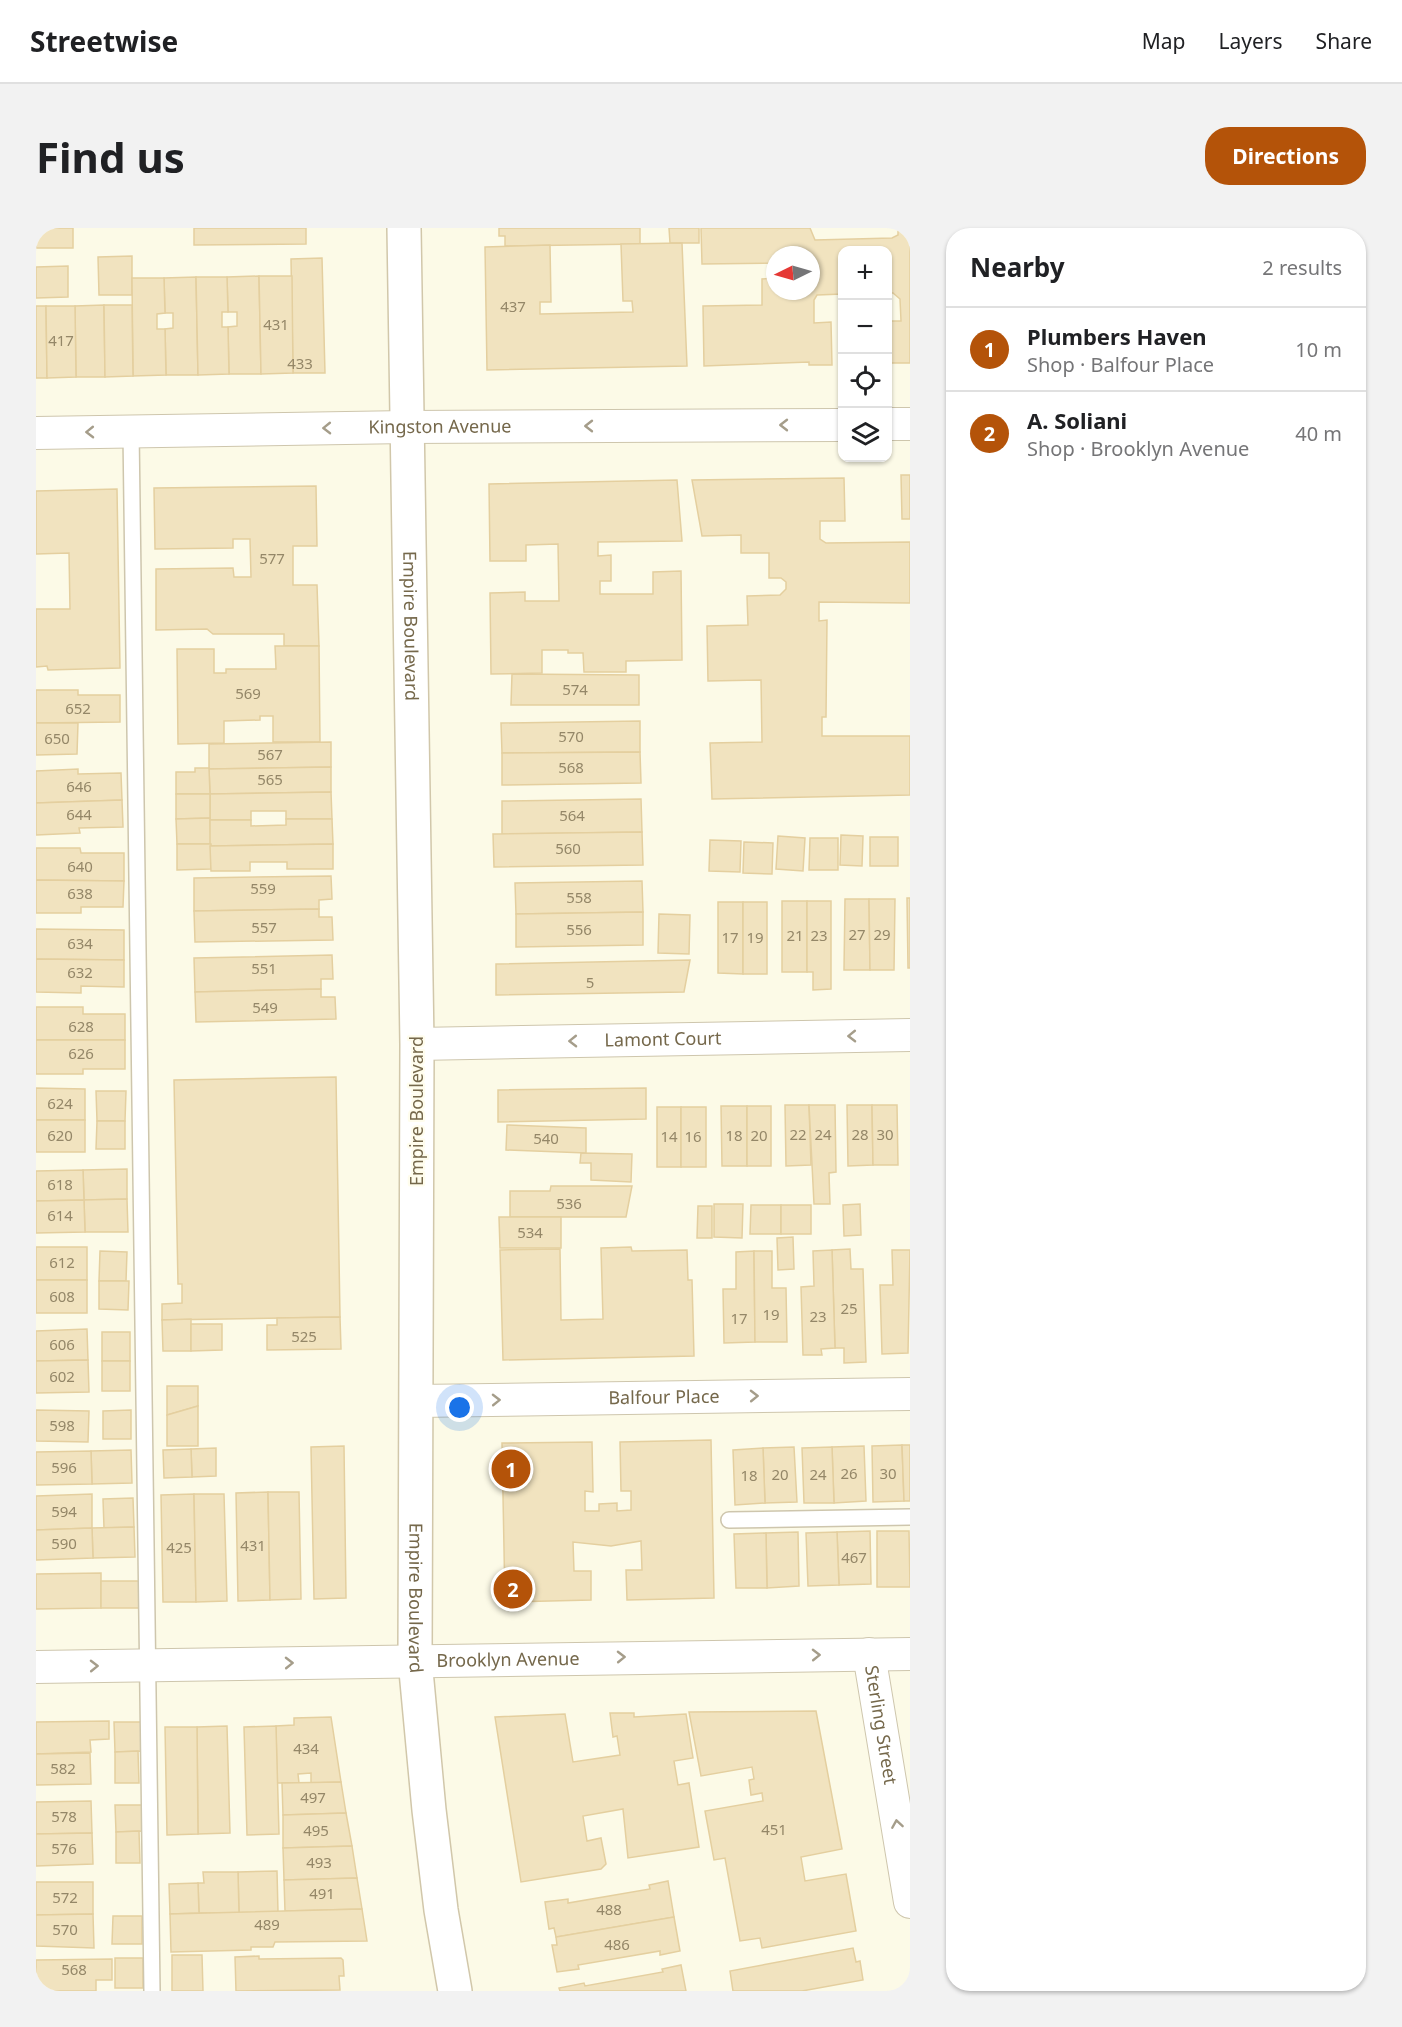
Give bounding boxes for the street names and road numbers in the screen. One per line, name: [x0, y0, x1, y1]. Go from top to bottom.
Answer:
street label: Kingston Avenue: [368, 414, 512, 439]
street label: Empire Boulevard: [398, 551, 425, 701]
street label: Lamont Court: [604, 1025, 722, 1052]
street label: Empire Boulevard: [404, 1036, 428, 1186]
street label: Balfour Place: [608, 1384, 720, 1409]
street label: Empire Boulevard: [404, 1523, 429, 1674]
street label: Brooklyn Avenue: [436, 1646, 580, 1672]
street label: Sterling Street: [860, 1663, 903, 1787]

